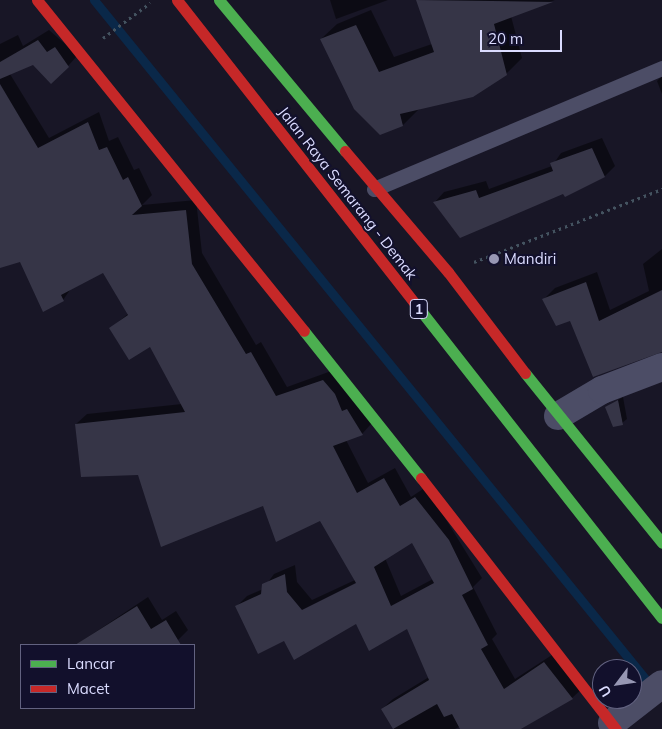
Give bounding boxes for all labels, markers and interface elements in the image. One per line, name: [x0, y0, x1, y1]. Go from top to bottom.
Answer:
scale bar: [482, 20, 564, 52]
text: 20 m: [488, 29, 523, 48]
street label: Jalan Raya Semarang - Demak: [275, 103, 421, 283]
place label: Mandiri: [504, 250, 556, 268]
marker: Mandiri: [488, 253, 500, 265]
road number: 1: [409, 298, 429, 320]
legend: [20, 644, 195, 709]
text: Lancar: [67, 654, 115, 673]
north arrow: [592, 659, 642, 709]
text: Macet: [67, 679, 110, 698]
text: U: [595, 682, 615, 700]

